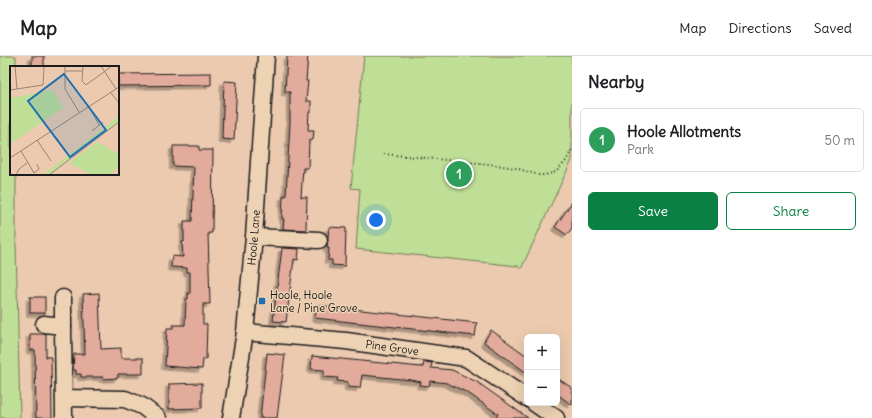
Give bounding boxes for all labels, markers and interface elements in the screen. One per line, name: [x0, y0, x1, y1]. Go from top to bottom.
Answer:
text: Map: [20, 16, 57, 40]
text: Map: [679, 19, 706, 37]
text: Directions: [728, 19, 792, 37]
text: Saved: [814, 19, 852, 37]
inset map: [10, 66, 119, 175]
text: Nearby: [588, 71, 644, 93]
text: Hoole Allotments: [627, 122, 741, 141]
text: 1: [599, 132, 605, 149]
text: 50 m: [824, 132, 855, 149]
text: Park: [627, 141, 654, 158]
pin: 1: [446, 159, 472, 189]
button: Save: [588, 192, 718, 230]
button: Share: [726, 192, 856, 230]
street label: Hoole Lane: [244, 209, 263, 266]
your location: [366, 210, 386, 230]
place label: Hoole, Hoole Lane / Pine Grove: [270, 288, 358, 315]
marker: Hoole, Hoole Lane / Pine Grove: [257, 296, 267, 306]
map controls: [524, 334, 560, 406]
button: +: [524, 334, 560, 370]
street label: Pine Grove: [365, 337, 420, 358]
button: −: [524, 370, 560, 406]

